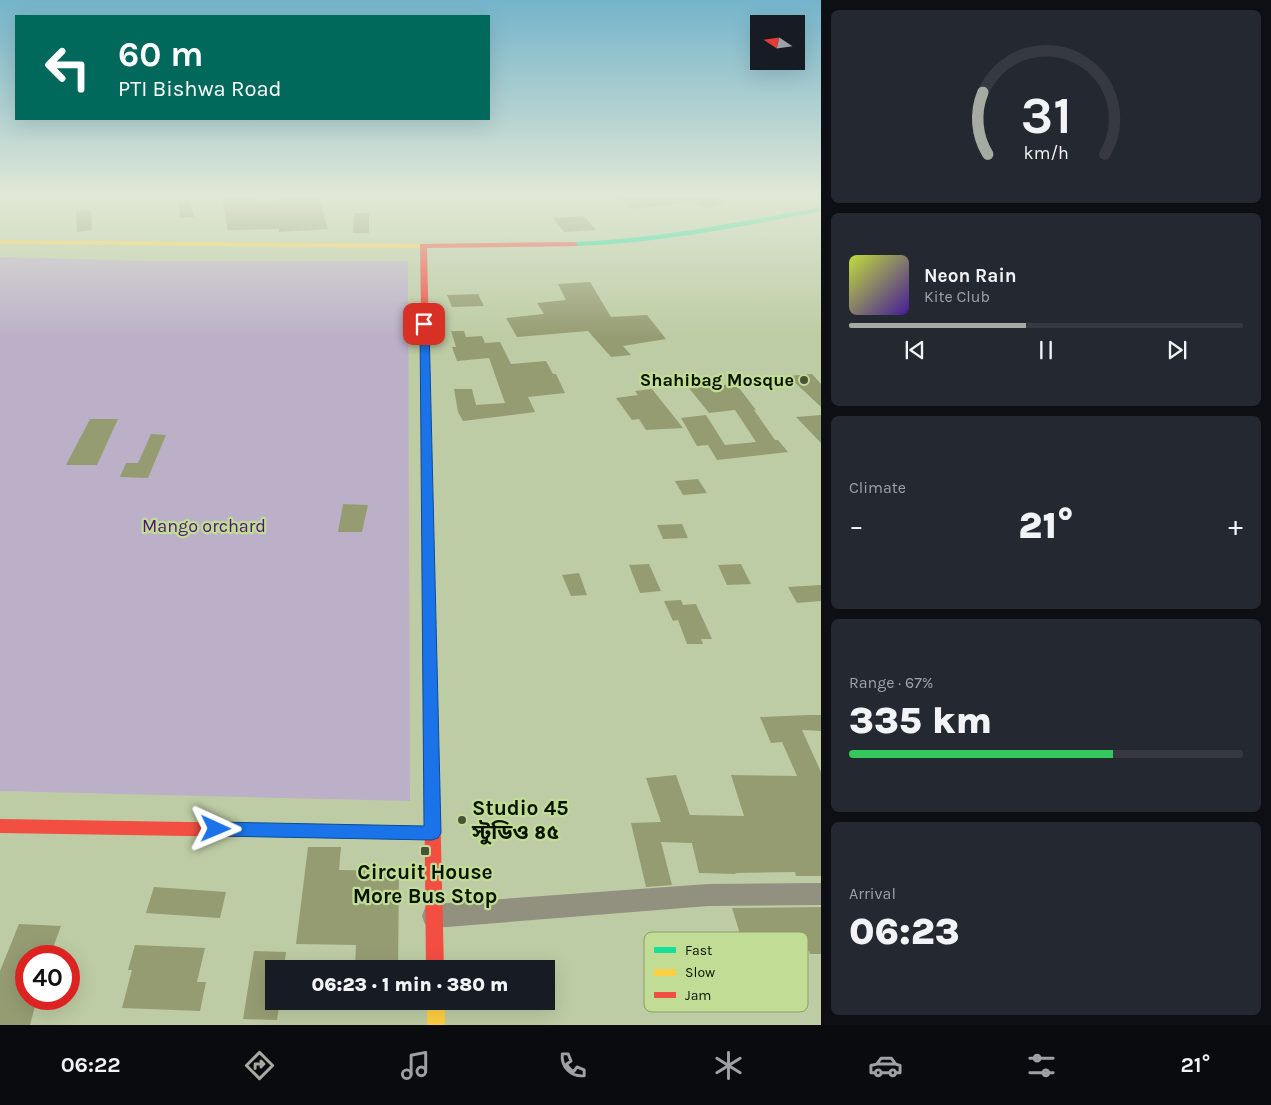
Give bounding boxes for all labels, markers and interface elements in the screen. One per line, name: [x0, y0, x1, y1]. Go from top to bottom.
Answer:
north arrow: [750, 15, 805, 70]
map controls: [750, 15, 805, 70]
text: 60 m: [118, 34, 203, 75]
icon: left: [35, 35, 100, 100]
text: PTI Bishwa Road: [118, 76, 282, 102]
text: 31: [1021, 85, 1071, 146]
text: km/h: [1023, 143, 1069, 164]
text: Neon Rain: [924, 265, 1017, 287]
text: Kite Club: [924, 287, 990, 306]
pin: [403, 303, 445, 345]
icon: arrive: [410, 310, 438, 338]
icon: previous: [901, 336, 929, 364]
icon: pause: [1032, 336, 1060, 364]
icon: next: [1163, 336, 1191, 364]
place label: Shahibag Mosque: [640, 369, 794, 391]
marker: Shahibag Mosque: [798, 374, 810, 386]
text: Climate: [849, 478, 906, 497]
text: 21°: [1018, 503, 1074, 548]
text: −: [849, 509, 864, 542]
text: +: [1228, 509, 1243, 542]
park label: Mango orchard: [142, 515, 266, 537]
text: Range · 67%: [849, 673, 933, 692]
text: 335 km: [849, 698, 992, 743]
place label: Studio 45 স্টুডিও ৪৫: [471, 796, 569, 845]
position arrow: [189, 802, 241, 854]
marker: Studio 45 স্টুডিও ৪৫: [456, 814, 468, 826]
marker: Circuit House More Bus Stop: [419, 845, 431, 857]
place label: Circuit House More Bus Stop: [353, 860, 497, 908]
text: Arrival: [849, 884, 896, 903]
text: 06:23: [849, 909, 960, 954]
legend: [644, 932, 808, 1012]
text: Fast: [685, 942, 712, 959]
speed limit sign: 40: [15, 945, 80, 1010]
text: Slow: [685, 964, 715, 981]
text: 06:23 · 1 min · 380 m: [312, 974, 508, 996]
text: Jam: [685, 987, 711, 1004]
icon: directions: [242, 1048, 277, 1083]
icon: music: [398, 1048, 433, 1083]
icon: phone: [555, 1048, 590, 1083]
icon: climate: [711, 1048, 746, 1083]
icon: car: [868, 1048, 903, 1083]
icon: filters: [1024, 1048, 1059, 1083]
text: 06:22: [61, 1052, 121, 1078]
text: 21°: [1180, 1052, 1210, 1078]

